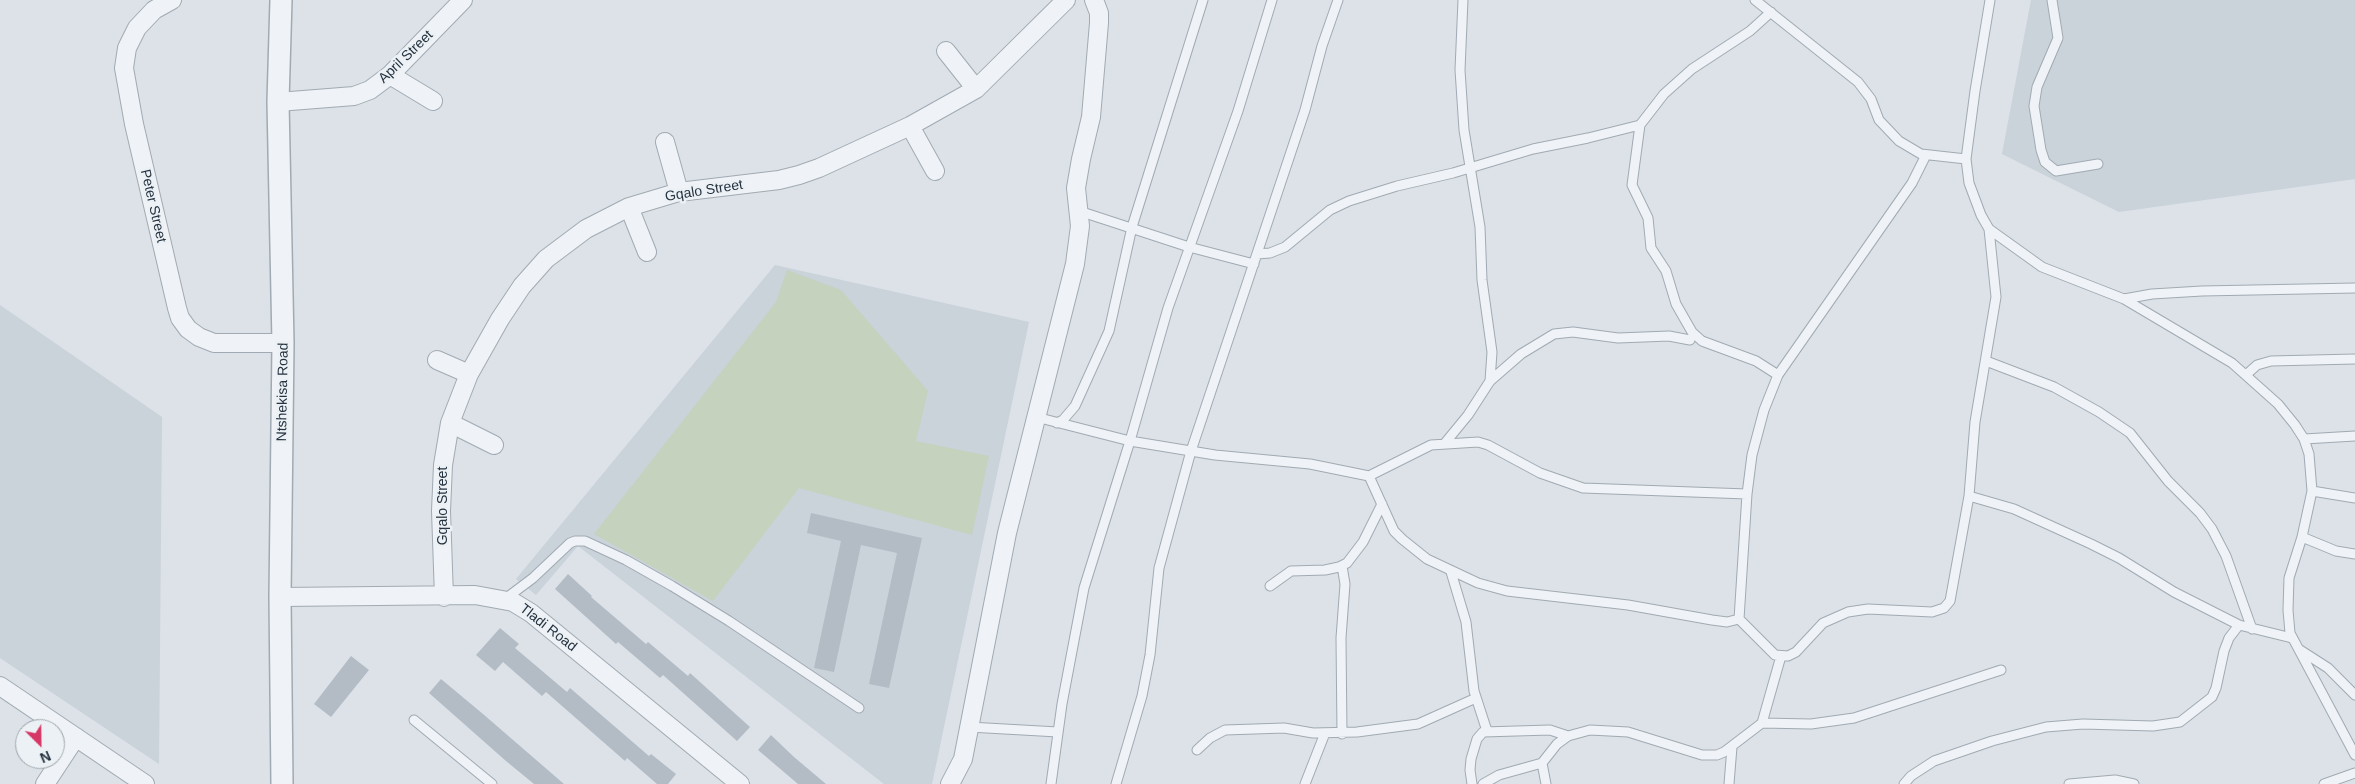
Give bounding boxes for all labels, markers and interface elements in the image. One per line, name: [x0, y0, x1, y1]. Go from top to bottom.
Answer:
street label: April Street: [375, 27, 437, 87]
street label: Peter Street: [136, 168, 170, 244]
street label: Gqalo Street: [664, 177, 744, 205]
street label: Ntshekisa Road: [274, 342, 292, 442]
street label: Gqalo Street: [435, 467, 451, 545]
street label: Tladi Road: [516, 601, 580, 655]
north arrow: [15, 719, 65, 769]
text: N: [38, 748, 53, 766]

